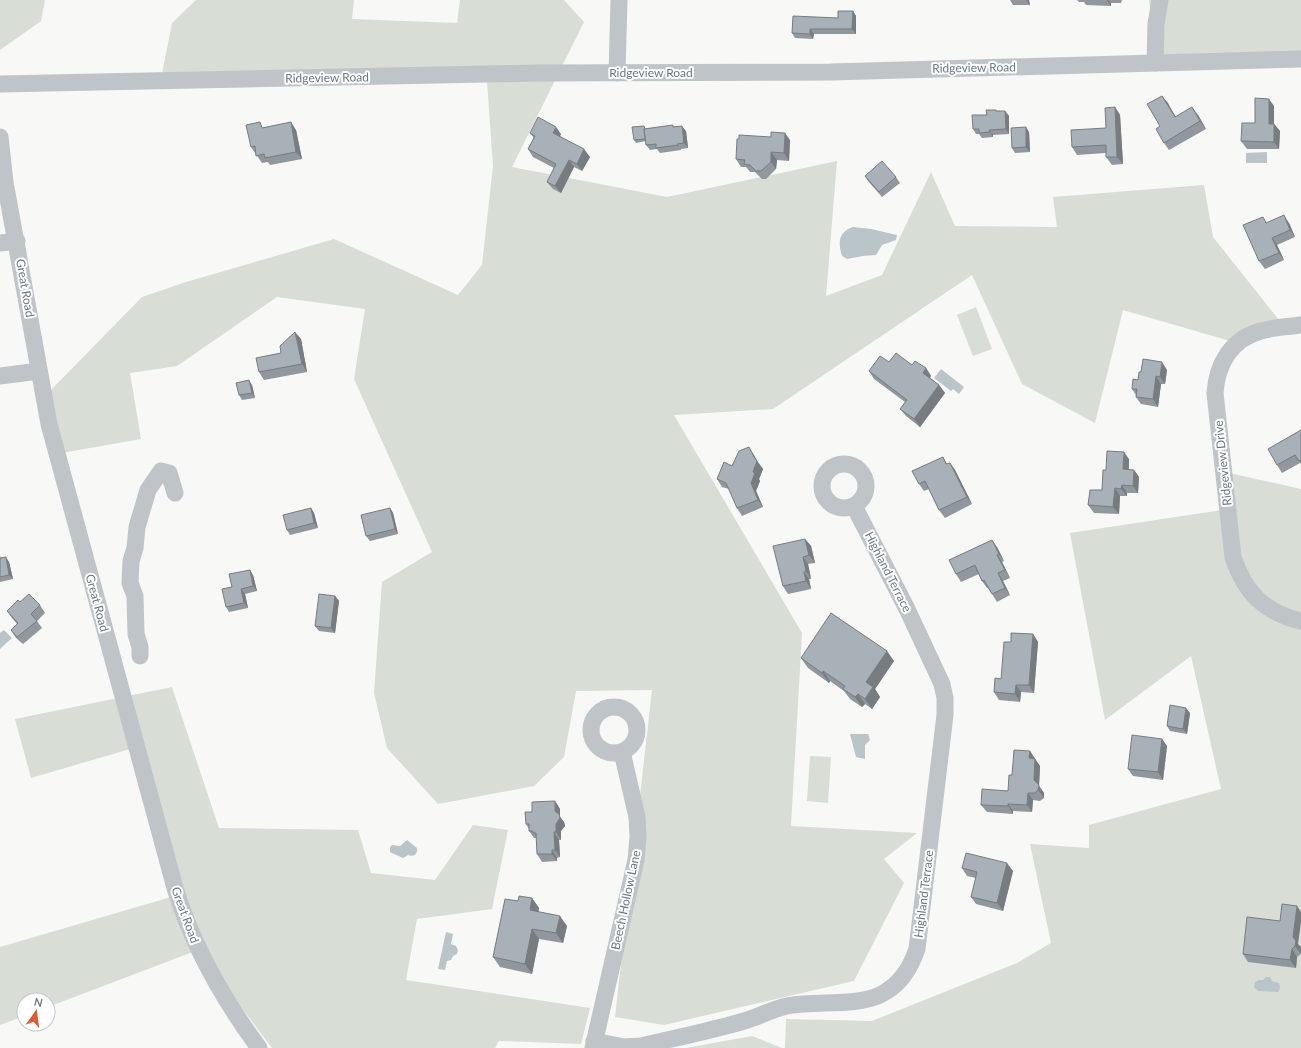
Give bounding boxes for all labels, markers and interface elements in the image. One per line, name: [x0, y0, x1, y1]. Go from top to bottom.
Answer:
street label: Ridgeview Road: [932, 59, 1016, 76]
street label: Ridgeview Road: [609, 65, 693, 80]
street label: Ridgeview Road: [285, 69, 369, 86]
street label: Great Road: [13, 258, 38, 318]
street label: Ridgeview Drive: [1211, 420, 1234, 506]
street label: Highland Terrace: [862, 529, 915, 615]
street label: Great Road: [83, 572, 112, 633]
street label: Beech Hollow Lane: [608, 849, 643, 951]
street label: Highland Terrace: [911, 849, 936, 939]
street label: Great Road: [168, 885, 203, 945]
north arrow: [16, 992, 56, 1032]
text: N: [33, 994, 44, 1009]

